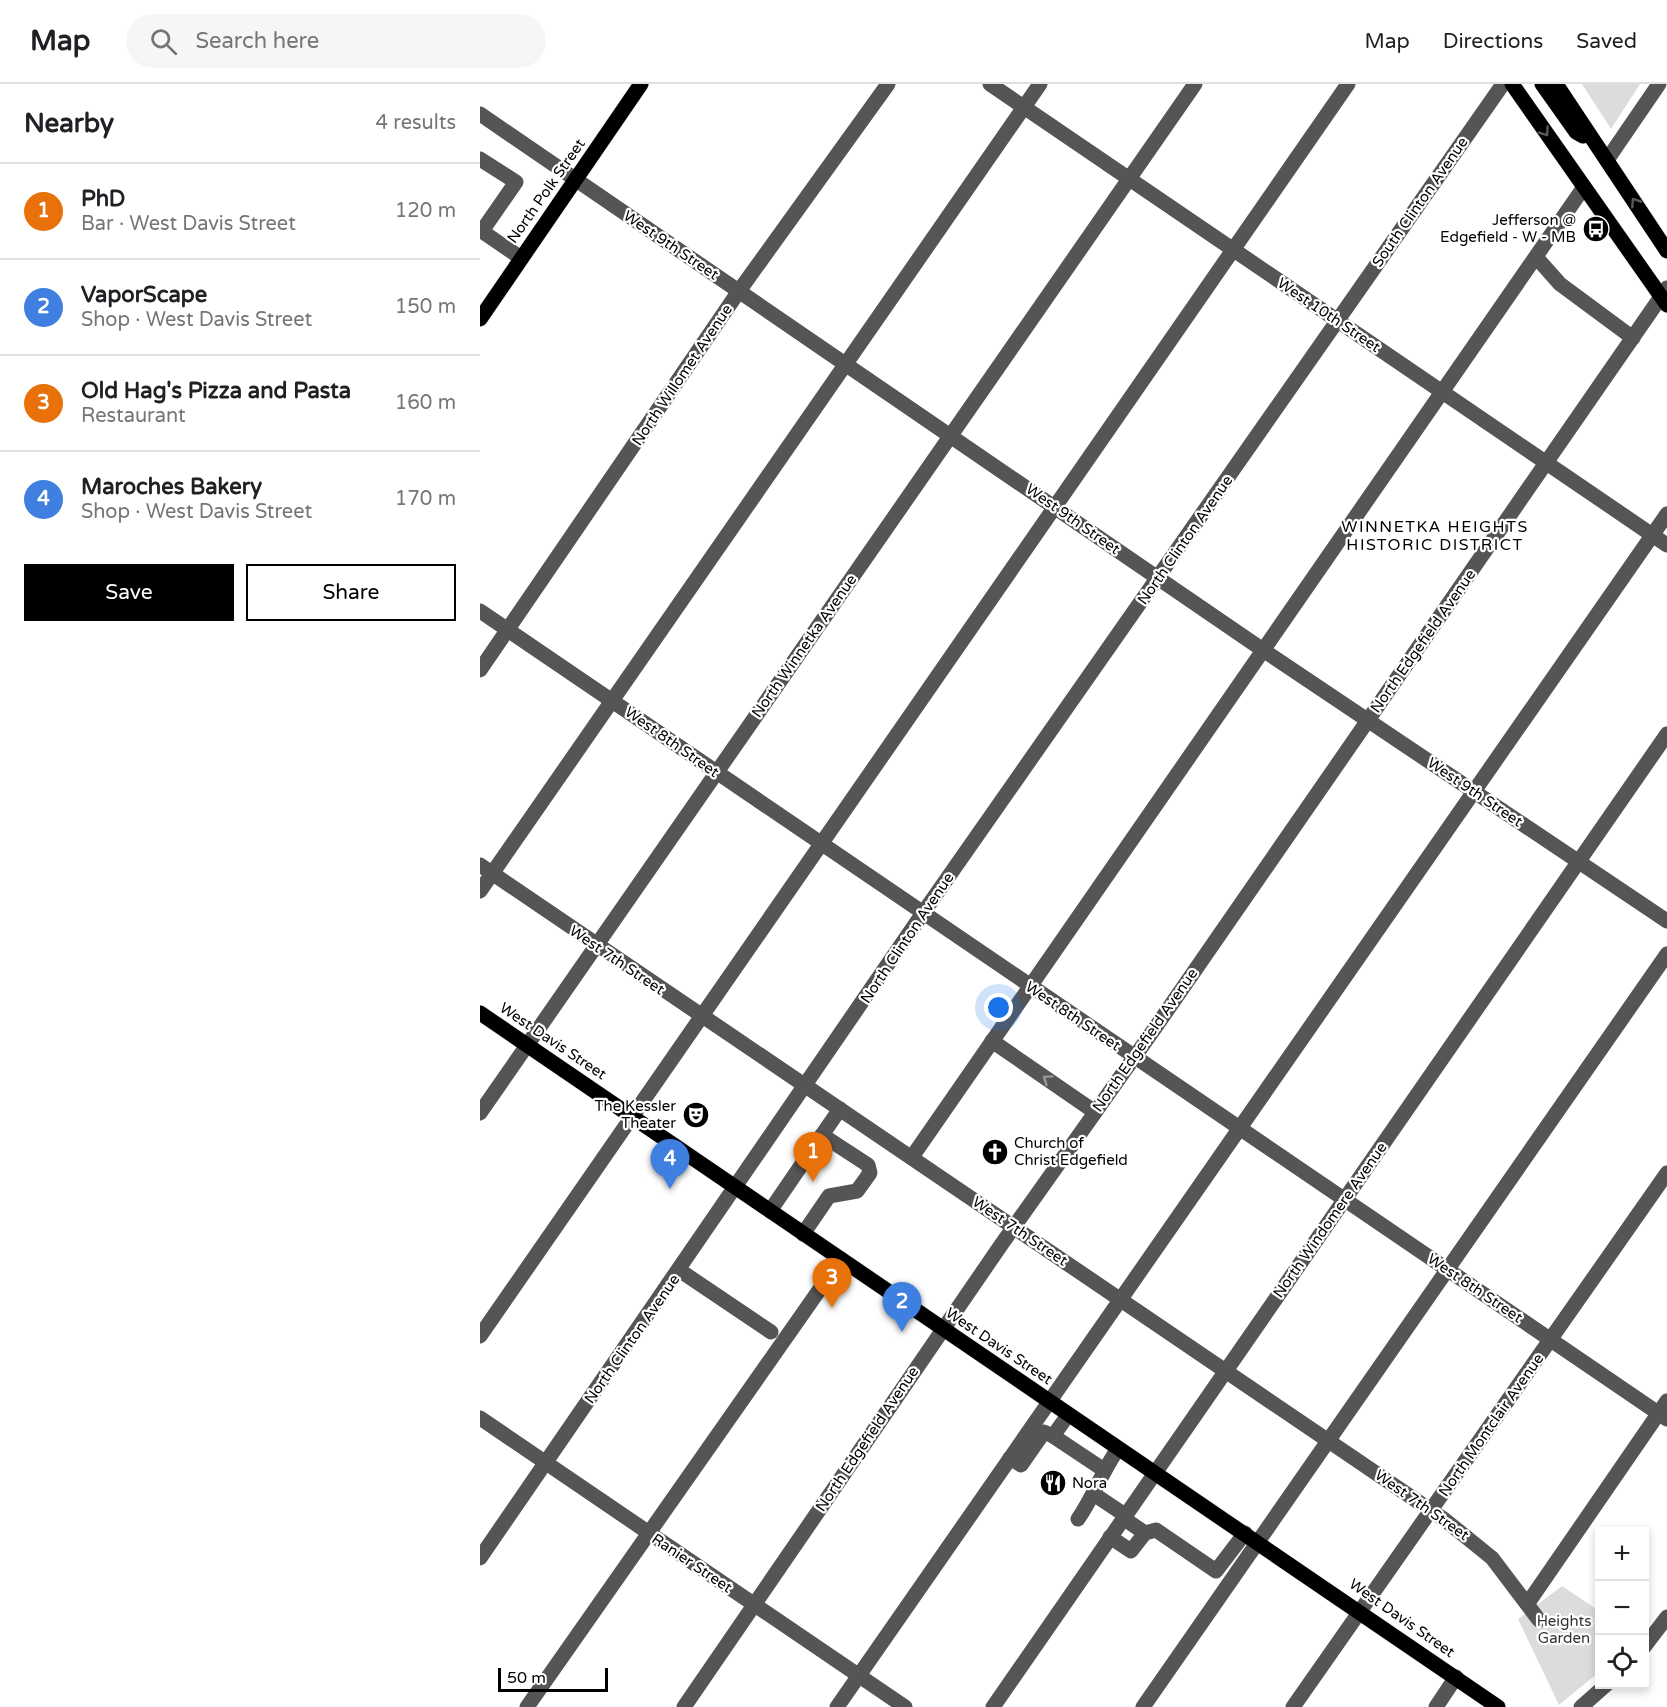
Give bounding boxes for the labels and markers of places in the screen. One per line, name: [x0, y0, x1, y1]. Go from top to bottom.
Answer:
place label: Jefferson @ Edgefield - W - MB: [1440, 211, 1576, 246]
bus stop icon: Jefferson @ Edgefield - W - MB: [1581, 214, 1611, 244]
place label: The Kessler Theater: [595, 1097, 676, 1132]
theatre icon: The Kessler Theater: [681, 1100, 711, 1130]
pin: 1: [794, 1132, 832, 1182]
place label: Church of Christ Edgefield: [1014, 1134, 1128, 1169]
church icon: Church of Christ Edgefield: [980, 1137, 1010, 1167]
pin: 4: [650, 1140, 690, 1189]
pin: 3: [812, 1258, 852, 1308]
pin: 2: [882, 1282, 922, 1332]
restaurant icon: Nora: [1038, 1468, 1068, 1498]
place label: Nora: [1072, 1474, 1107, 1492]

